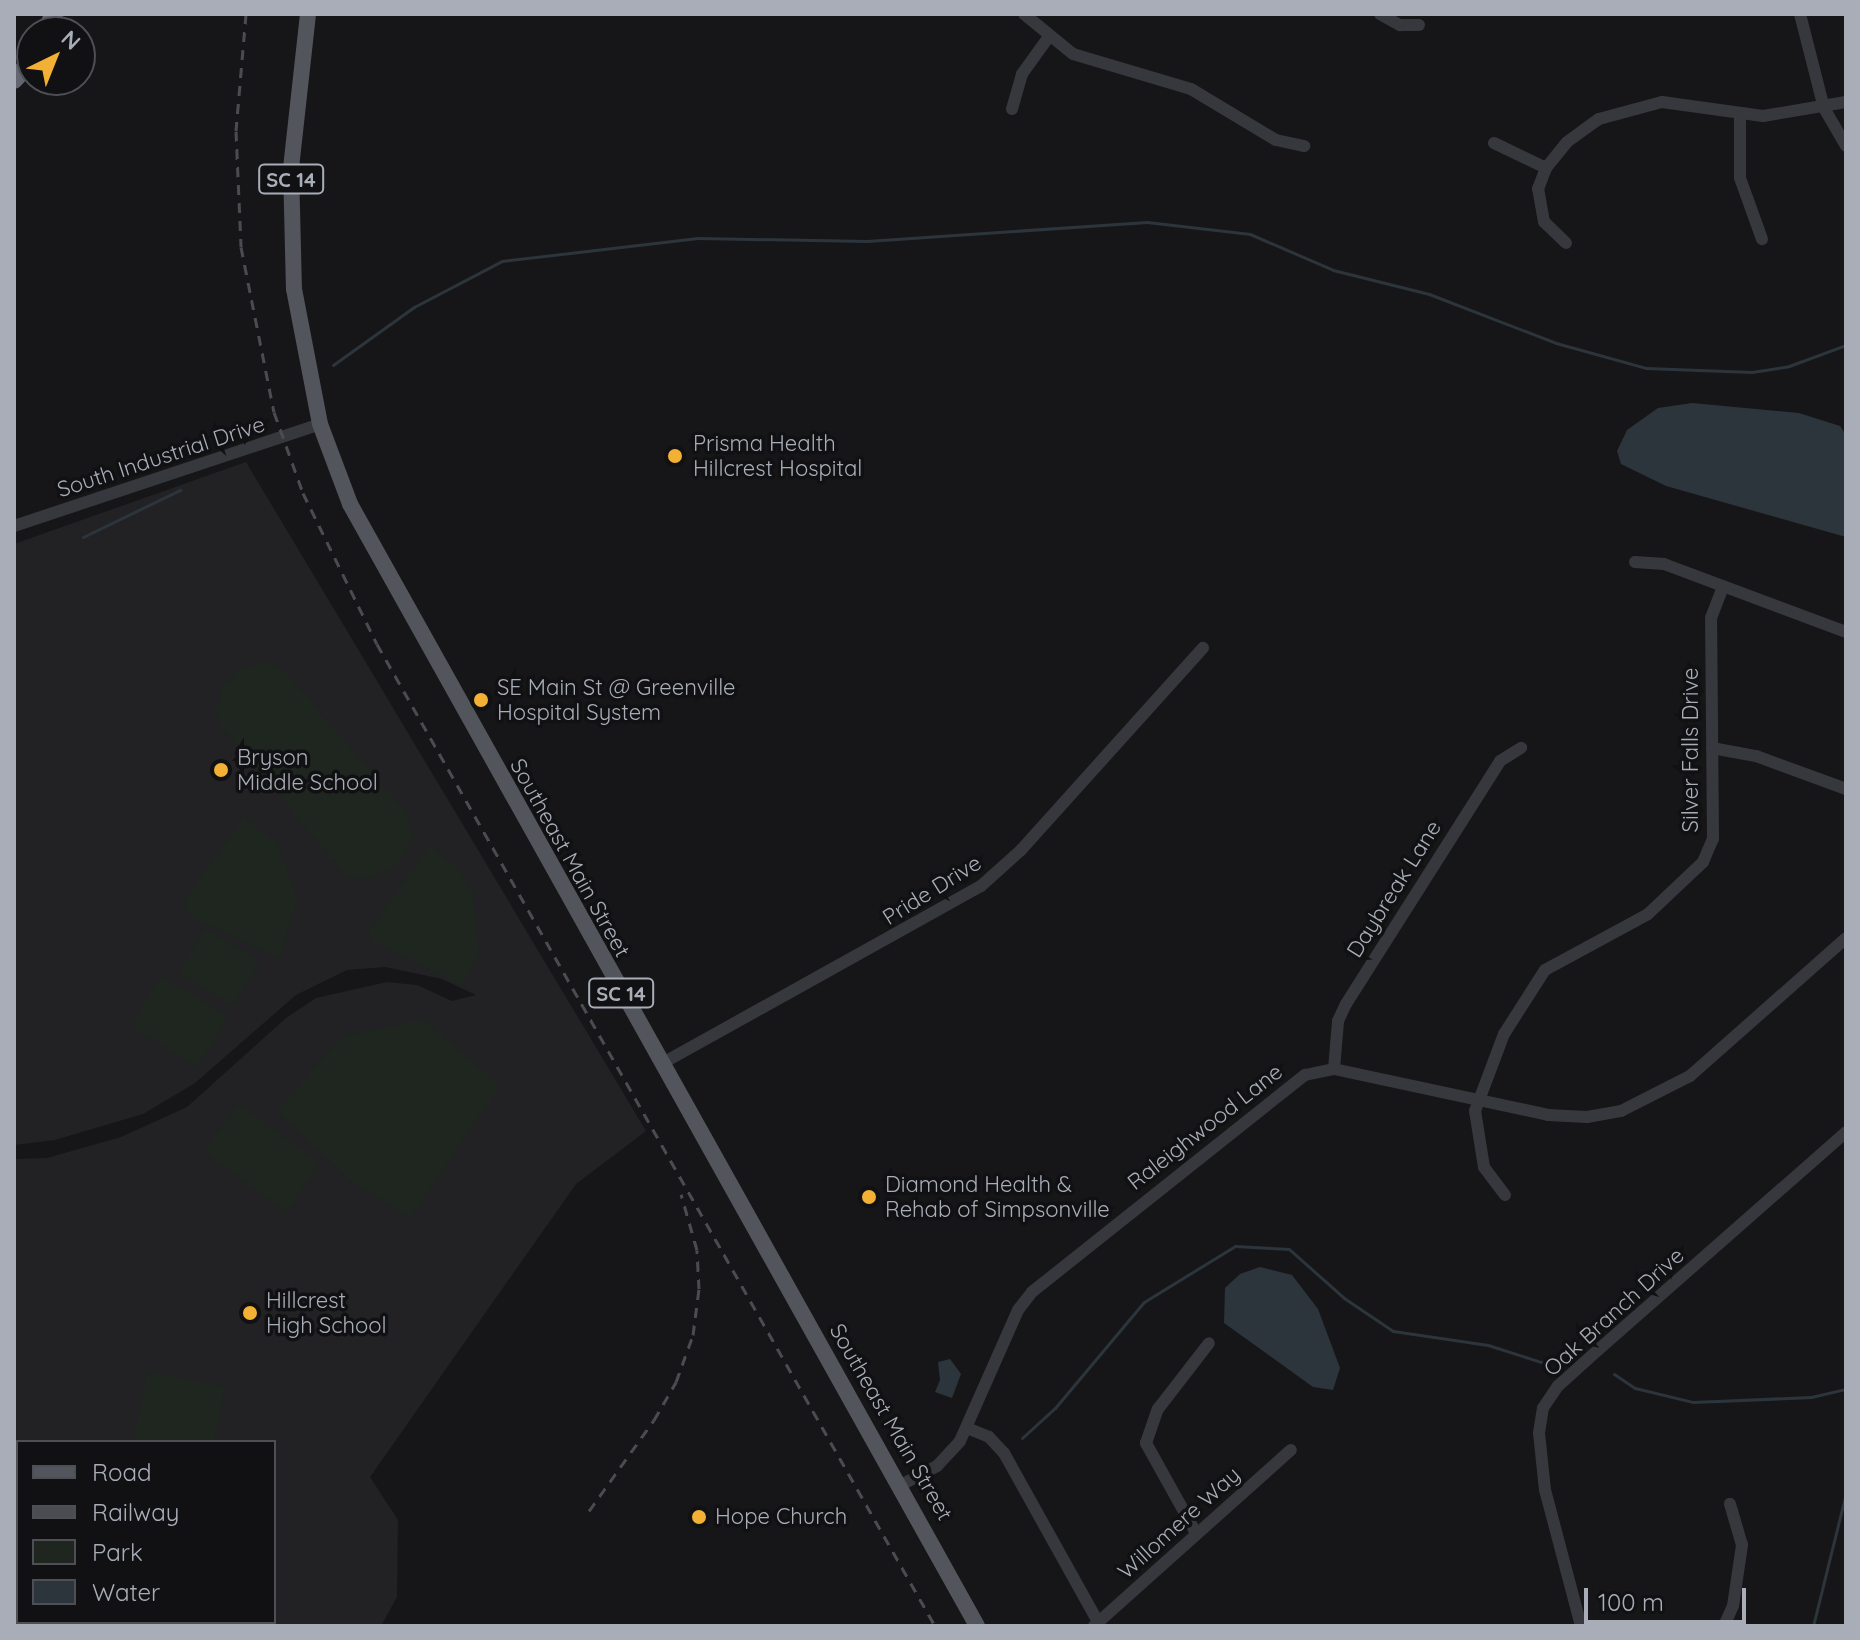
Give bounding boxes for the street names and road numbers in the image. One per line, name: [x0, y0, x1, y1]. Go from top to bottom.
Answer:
road number: SC 14: [257, 163, 325, 195]
street label: South Industrial Drive: [54, 411, 268, 503]
street label: Silver Falls Drive: [1678, 668, 1704, 832]
street label: Southeast Main Street: [504, 754, 636, 962]
street label: Daybreak Lane: [1341, 816, 1447, 962]
street label: Pride Drive: [878, 849, 986, 931]
road number: SC 14: [587, 977, 655, 1009]
street label: Raleighwood Lane: [1122, 1058, 1288, 1196]
street label: Oak Branch Drive: [1539, 1242, 1689, 1382]
street label: Southeast Main Street: [824, 1319, 958, 1525]
street label: Willomere Way: [1113, 1461, 1245, 1585]

